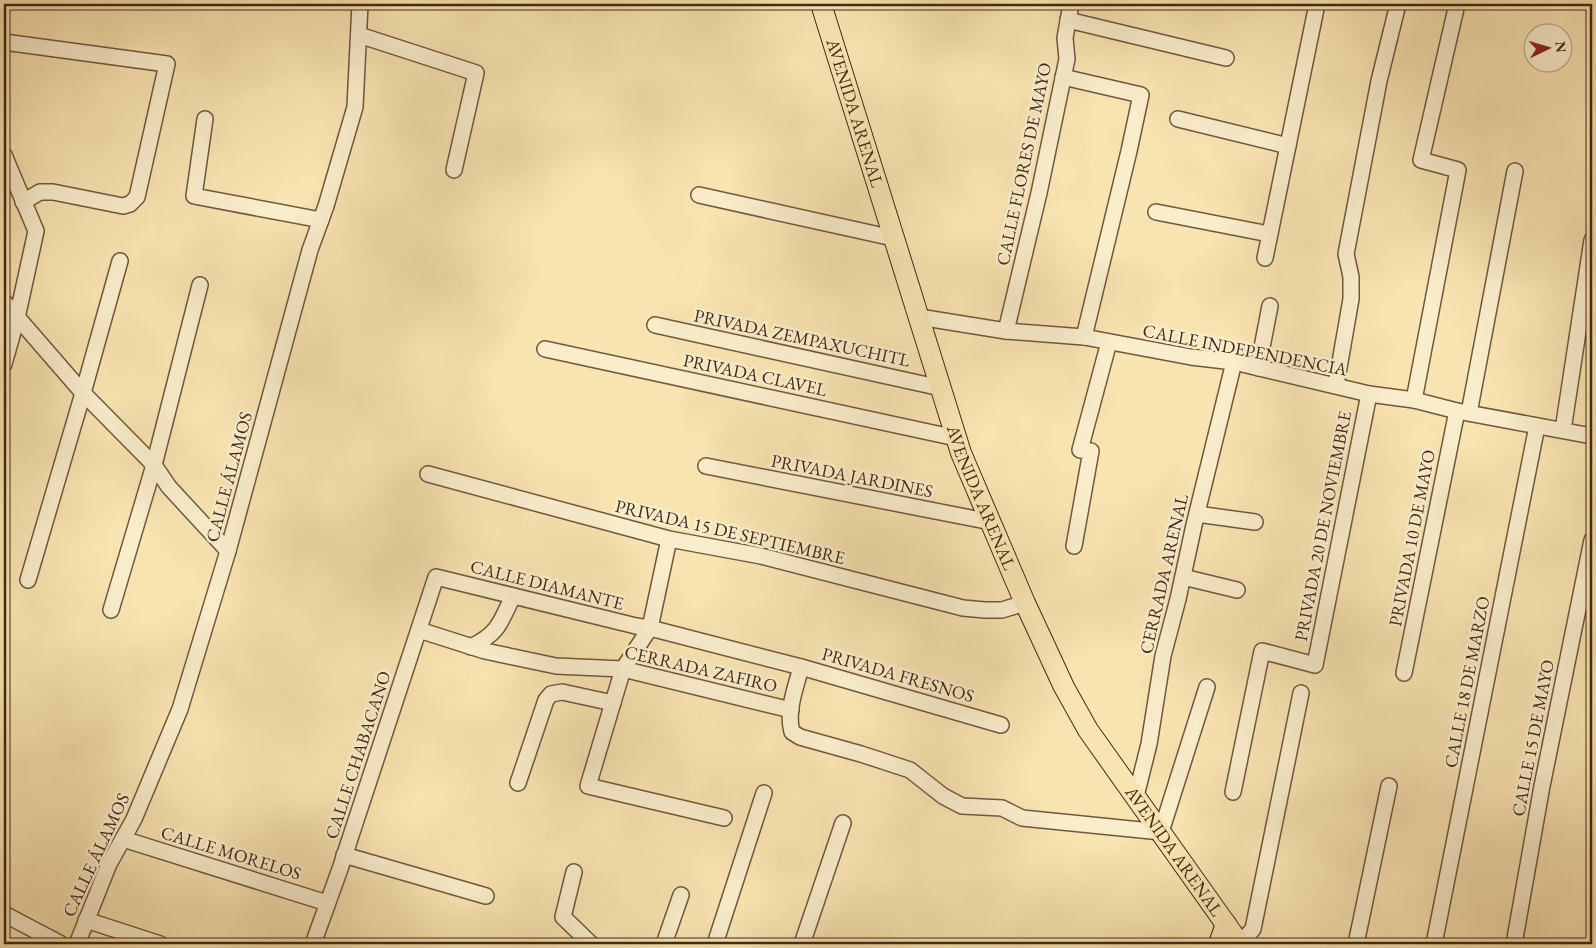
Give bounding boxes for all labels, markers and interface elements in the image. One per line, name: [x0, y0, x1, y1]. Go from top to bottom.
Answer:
north arrow: [1524, 22, 1574, 72]
street label: AVENIDA ARENAL: [821, 35, 890, 190]
text: N: [1551, 40, 1570, 54]
street label: CALLE FLORES DE MAYO: [991, 60, 1056, 267]
street label: PRIVADA ZEMPAXUCHITL: [692, 303, 913, 372]
street label: CALLE INDEPENDENCIA: [1141, 318, 1350, 381]
street label: PRIVADA CLAVEL: [681, 348, 829, 401]
street label: CALLE ÁLAMOS: [200, 409, 257, 544]
street label: PRIVADA 20 DE NOVIEMBRE: [1289, 409, 1356, 643]
street label: AVENIDA ARENAL: [942, 421, 1022, 574]
street label: PRIVADA 10 DE MAYO: [1383, 448, 1440, 628]
street label: PRIVADA JARDINES: [769, 449, 935, 502]
street label: CERRADA ARENAL: [1134, 491, 1193, 656]
street label: PRIVADA 15 DE SEPTIEMBRE: [613, 494, 847, 569]
street label: CALLE DIAMANTE: [468, 554, 626, 615]
street label: CALLE 18 DE MARZO: [1439, 594, 1494, 770]
street label: CERRADA ZAFIRO: [622, 640, 780, 697]
street label: PRIVADA FRESNOS: [819, 642, 977, 707]
street label: CALLE 15 DE MAYO: [1506, 658, 1559, 818]
street label: CALLE CHABACANO: [319, 668, 396, 842]
street label: AVENIDA ARENAL: [1120, 781, 1229, 921]
street label: CALLE ÁLAMOS: [57, 789, 134, 920]
street label: CALLE MORELOS: [158, 820, 304, 885]

